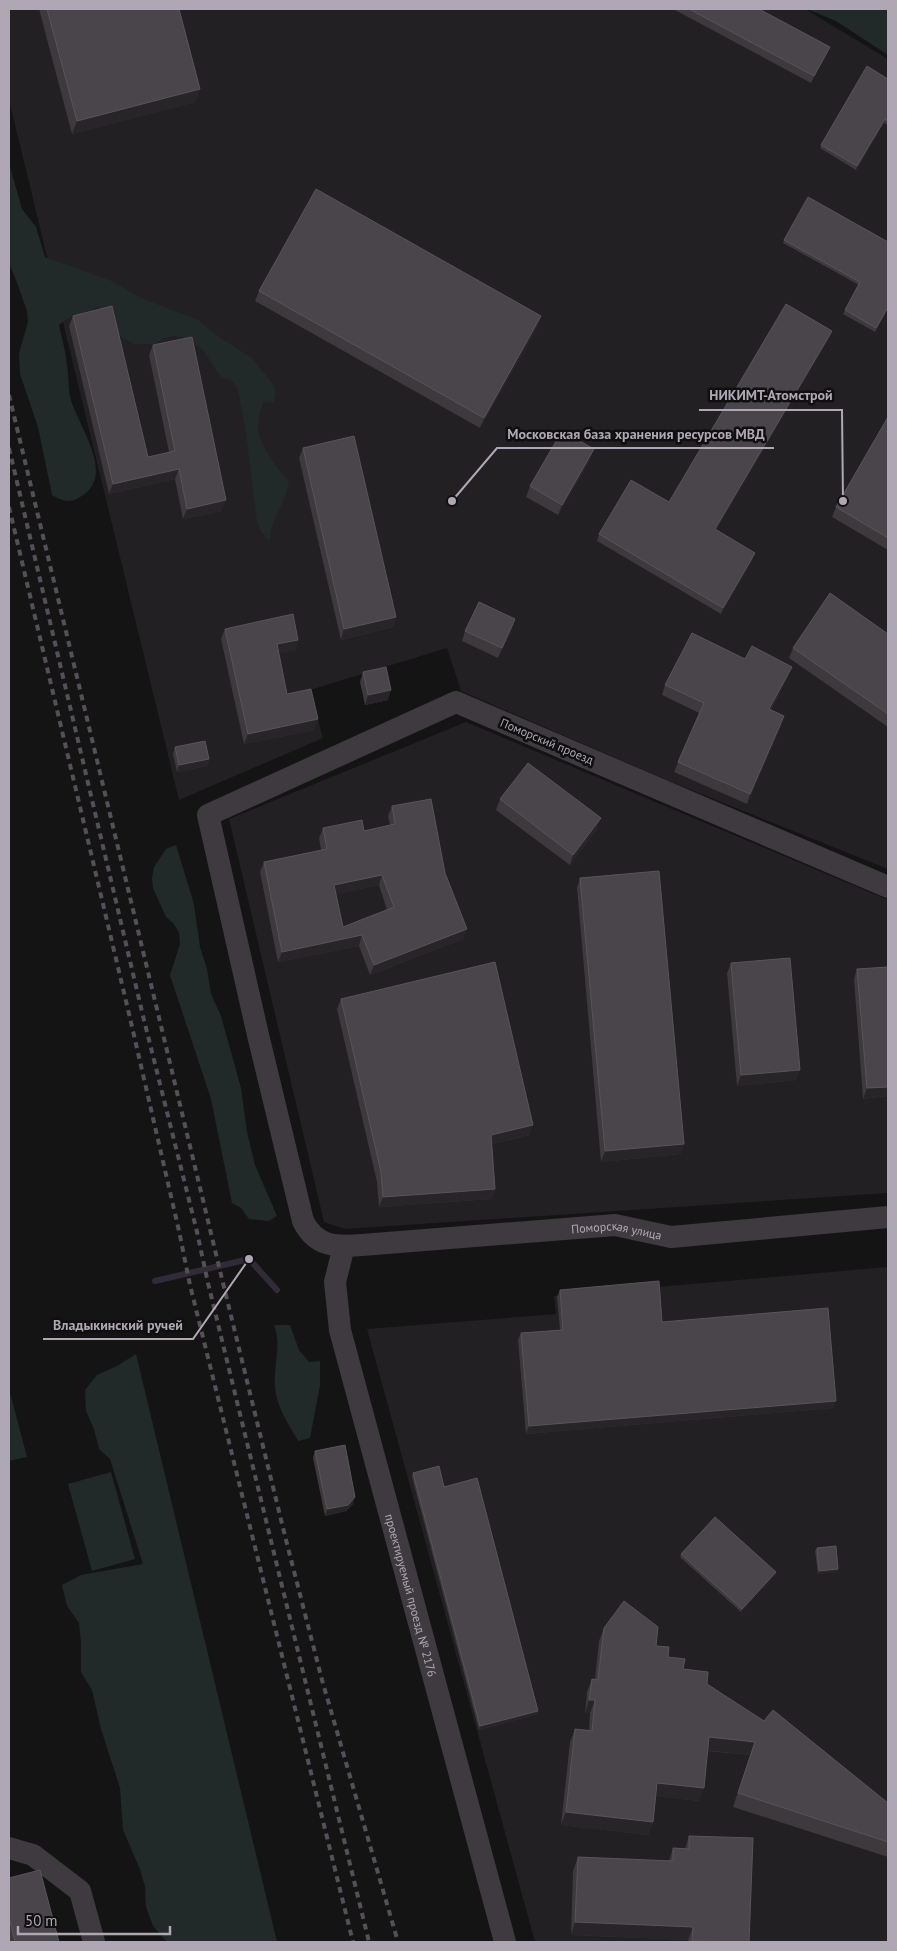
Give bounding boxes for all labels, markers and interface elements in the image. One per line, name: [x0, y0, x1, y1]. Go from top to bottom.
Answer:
callout: НИКИМТ-Атомстрой: [699, 381, 842, 410]
text: НИКИМТ-Атомстрой: [709, 386, 833, 404]
callout: Московская база хранения ресурсов МВД: [497, 419, 774, 448]
text: Московская база хранения ресурсов МВД: [507, 425, 765, 443]
street label: Поморский проезд: [498, 715, 596, 768]
street label: Поморская улица: [571, 1217, 663, 1242]
callout: Владыкинский ручей: [43, 1310, 193, 1339]
text: Владыкинский ручей: [53, 1316, 183, 1334]
street label: проектируемый проезд № 2176: [382, 1512, 441, 1678]
scale bar: [18, 1904, 170, 1936]
text: 50 m: [25, 1911, 58, 1930]

